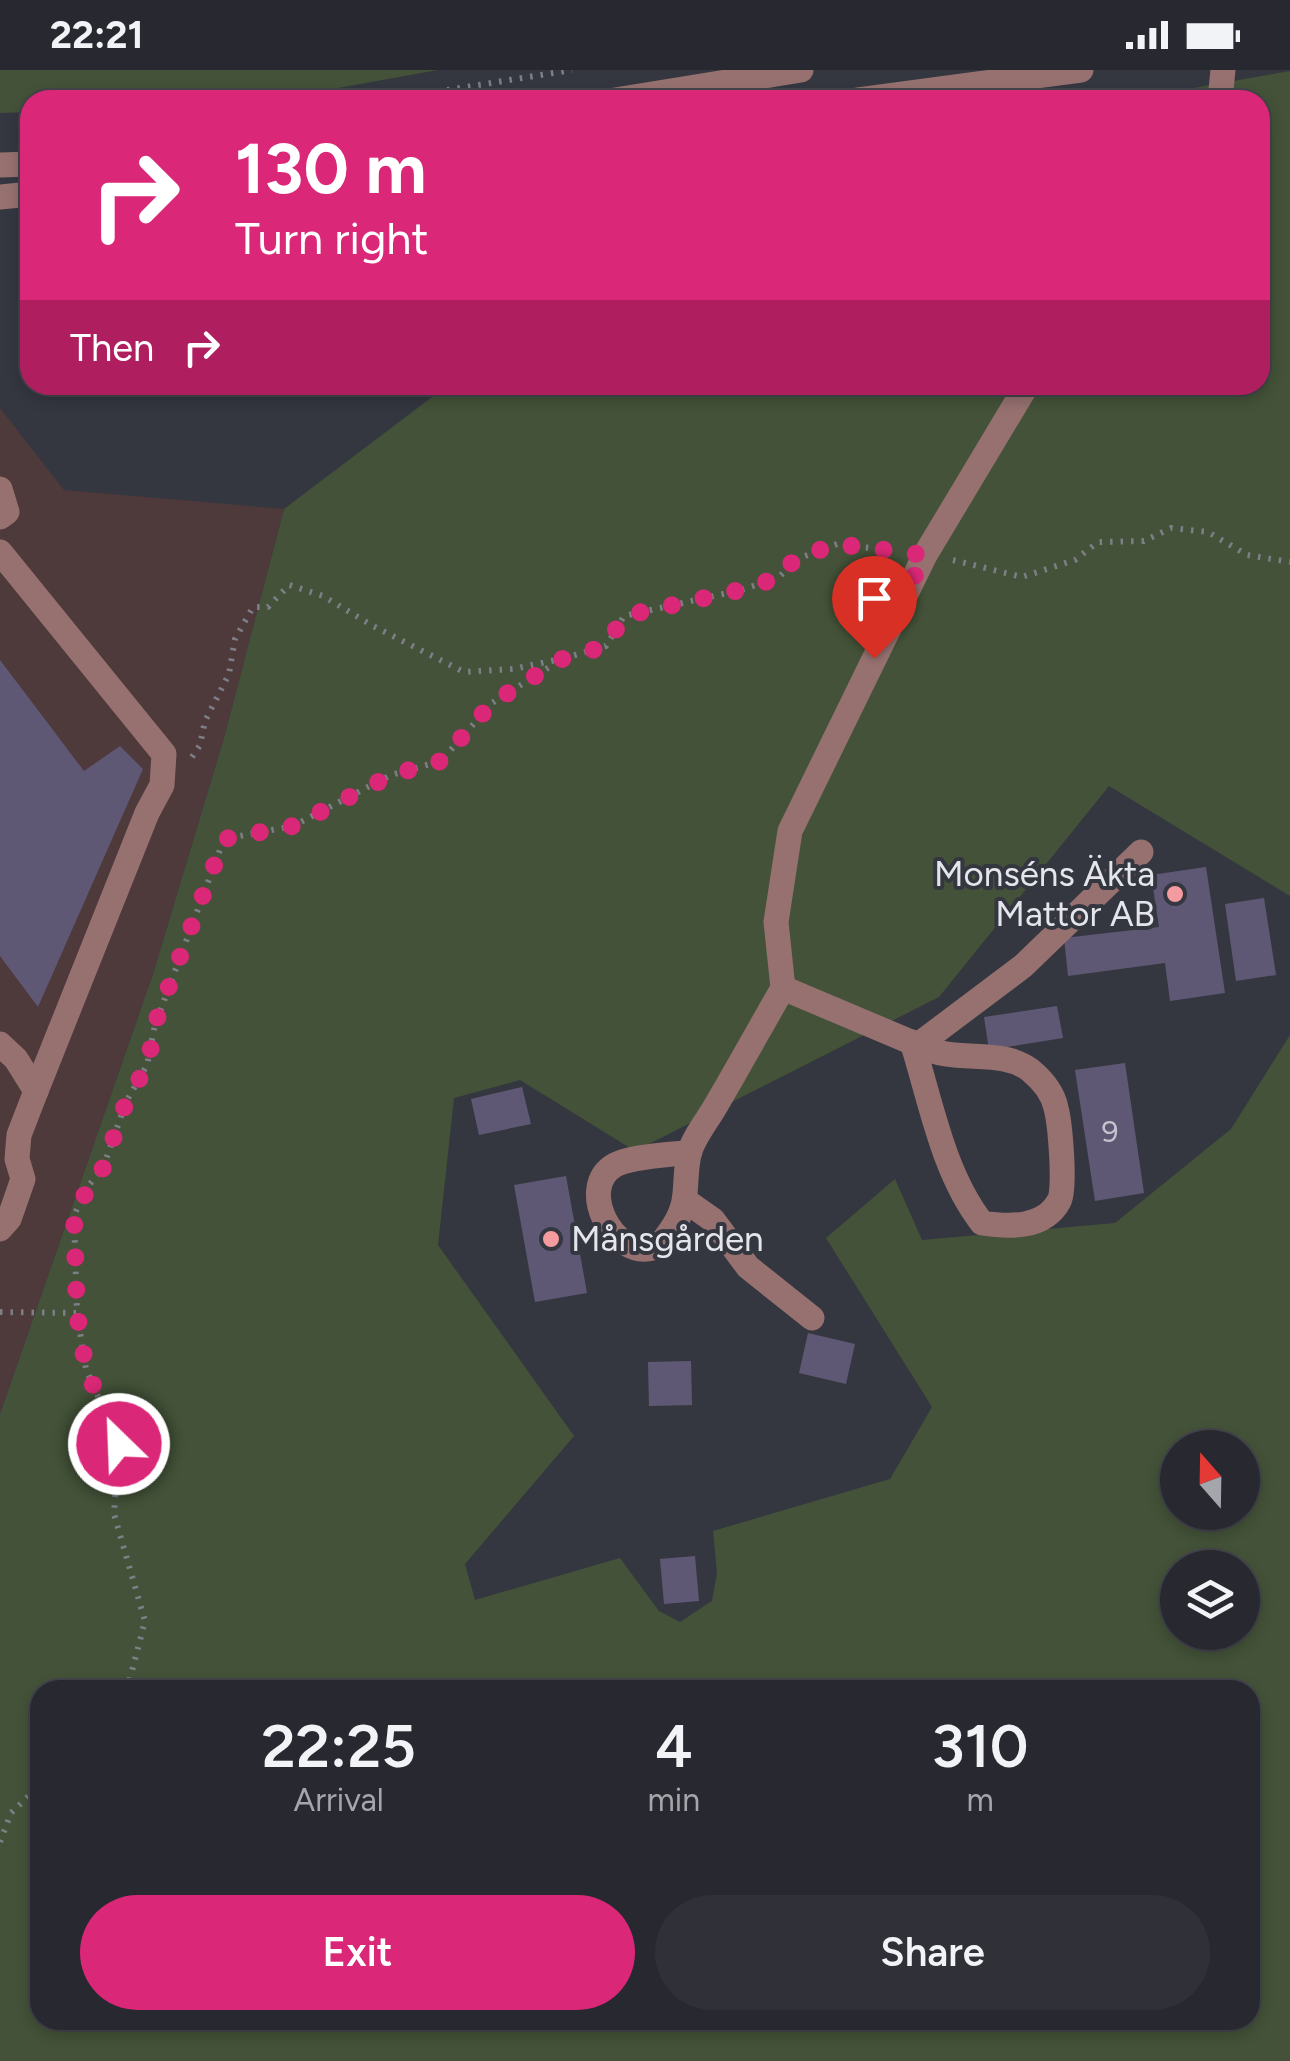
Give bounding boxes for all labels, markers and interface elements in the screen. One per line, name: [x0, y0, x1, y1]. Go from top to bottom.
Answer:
text: 22:21: [50, 12, 143, 58]
text: 130 m: [235, 126, 427, 211]
icon: right: [70, 130, 200, 260]
text: Turn right: [235, 211, 428, 265]
icon: right: [174, 320, 229, 375]
text: Then: [70, 325, 154, 371]
pin: [832, 556, 917, 659]
icon: arrive: [847, 571, 902, 626]
place label: Monséns Äkta Mattor AB: [934, 853, 1155, 935]
marker: Monséns Äkta Mattor AB: [1164, 883, 1186, 905]
house number: 9: [1102, 1113, 1118, 1150]
place label: Månsgården: [571, 1218, 764, 1260]
marker: Månsgården: [540, 1228, 562, 1250]
position arrow: [67, 1392, 171, 1496]
north arrow: [1160, 1430, 1260, 1530]
map controls: [1160, 1430, 1260, 1650]
button: layers: [1160, 1550, 1260, 1650]
text: 22:25: [262, 1710, 416, 1782]
text: 4: [655, 1710, 693, 1782]
text: 310: [932, 1710, 1028, 1782]
text: Arrival: [294, 1781, 384, 1819]
text: min: [647, 1781, 700, 1819]
text: m: [966, 1781, 994, 1819]
button: Exit: [80, 1895, 635, 2010]
button: Share: [655, 1895, 1210, 2010]

